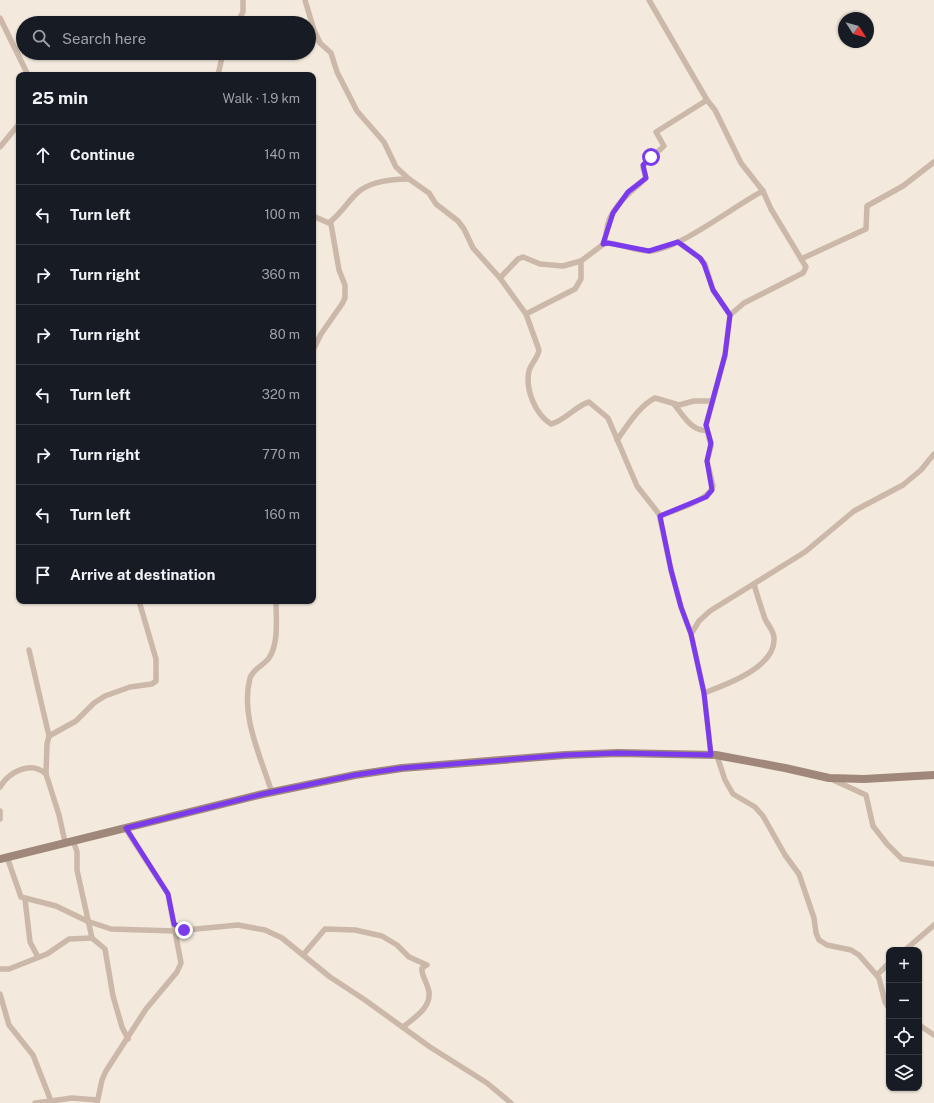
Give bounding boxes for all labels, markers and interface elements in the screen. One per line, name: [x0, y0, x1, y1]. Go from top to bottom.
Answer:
north arrow: [838, 12, 874, 48]
search box: [16, 16, 316, 60]
icon: search: [30, 27, 52, 49]
text: Search here: [62, 30, 146, 47]
text: 25 min: [32, 88, 88, 108]
text: Walk · 1.9 km: [223, 91, 300, 106]
icon: ahead: [32, 144, 54, 166]
text: Continue: [70, 146, 135, 163]
text: 140 m: [264, 147, 300, 162]
route start: [642, 148, 660, 166]
icon: left: [32, 204, 54, 226]
text: Turn left: [70, 206, 131, 223]
text: 100 m: [264, 207, 300, 222]
icon: right: [32, 264, 54, 286]
text: Turn right: [70, 266, 140, 283]
text: 360 m: [262, 267, 300, 282]
icon: right: [32, 324, 54, 346]
text: Turn right: [70, 326, 140, 343]
text: 80 m: [269, 327, 300, 342]
icon: left: [32, 384, 54, 406]
text: Turn left: [70, 386, 131, 403]
text: 320 m: [262, 387, 300, 402]
icon: right: [32, 444, 54, 466]
text: Turn right: [70, 446, 140, 463]
text: 770 m: [262, 447, 300, 462]
icon: left: [32, 504, 54, 526]
text: Turn left: [70, 506, 131, 523]
text: 160 m: [264, 507, 300, 522]
icon: arrive: [32, 564, 54, 586]
text: Arrive at destination: [70, 566, 215, 583]
route end: [175, 921, 193, 939]
map controls: [886, 947, 922, 1091]
button: +: [886, 947, 922, 983]
button: −: [886, 983, 922, 1019]
button: locate: [886, 1019, 922, 1055]
button: layers: [886, 1055, 922, 1091]

